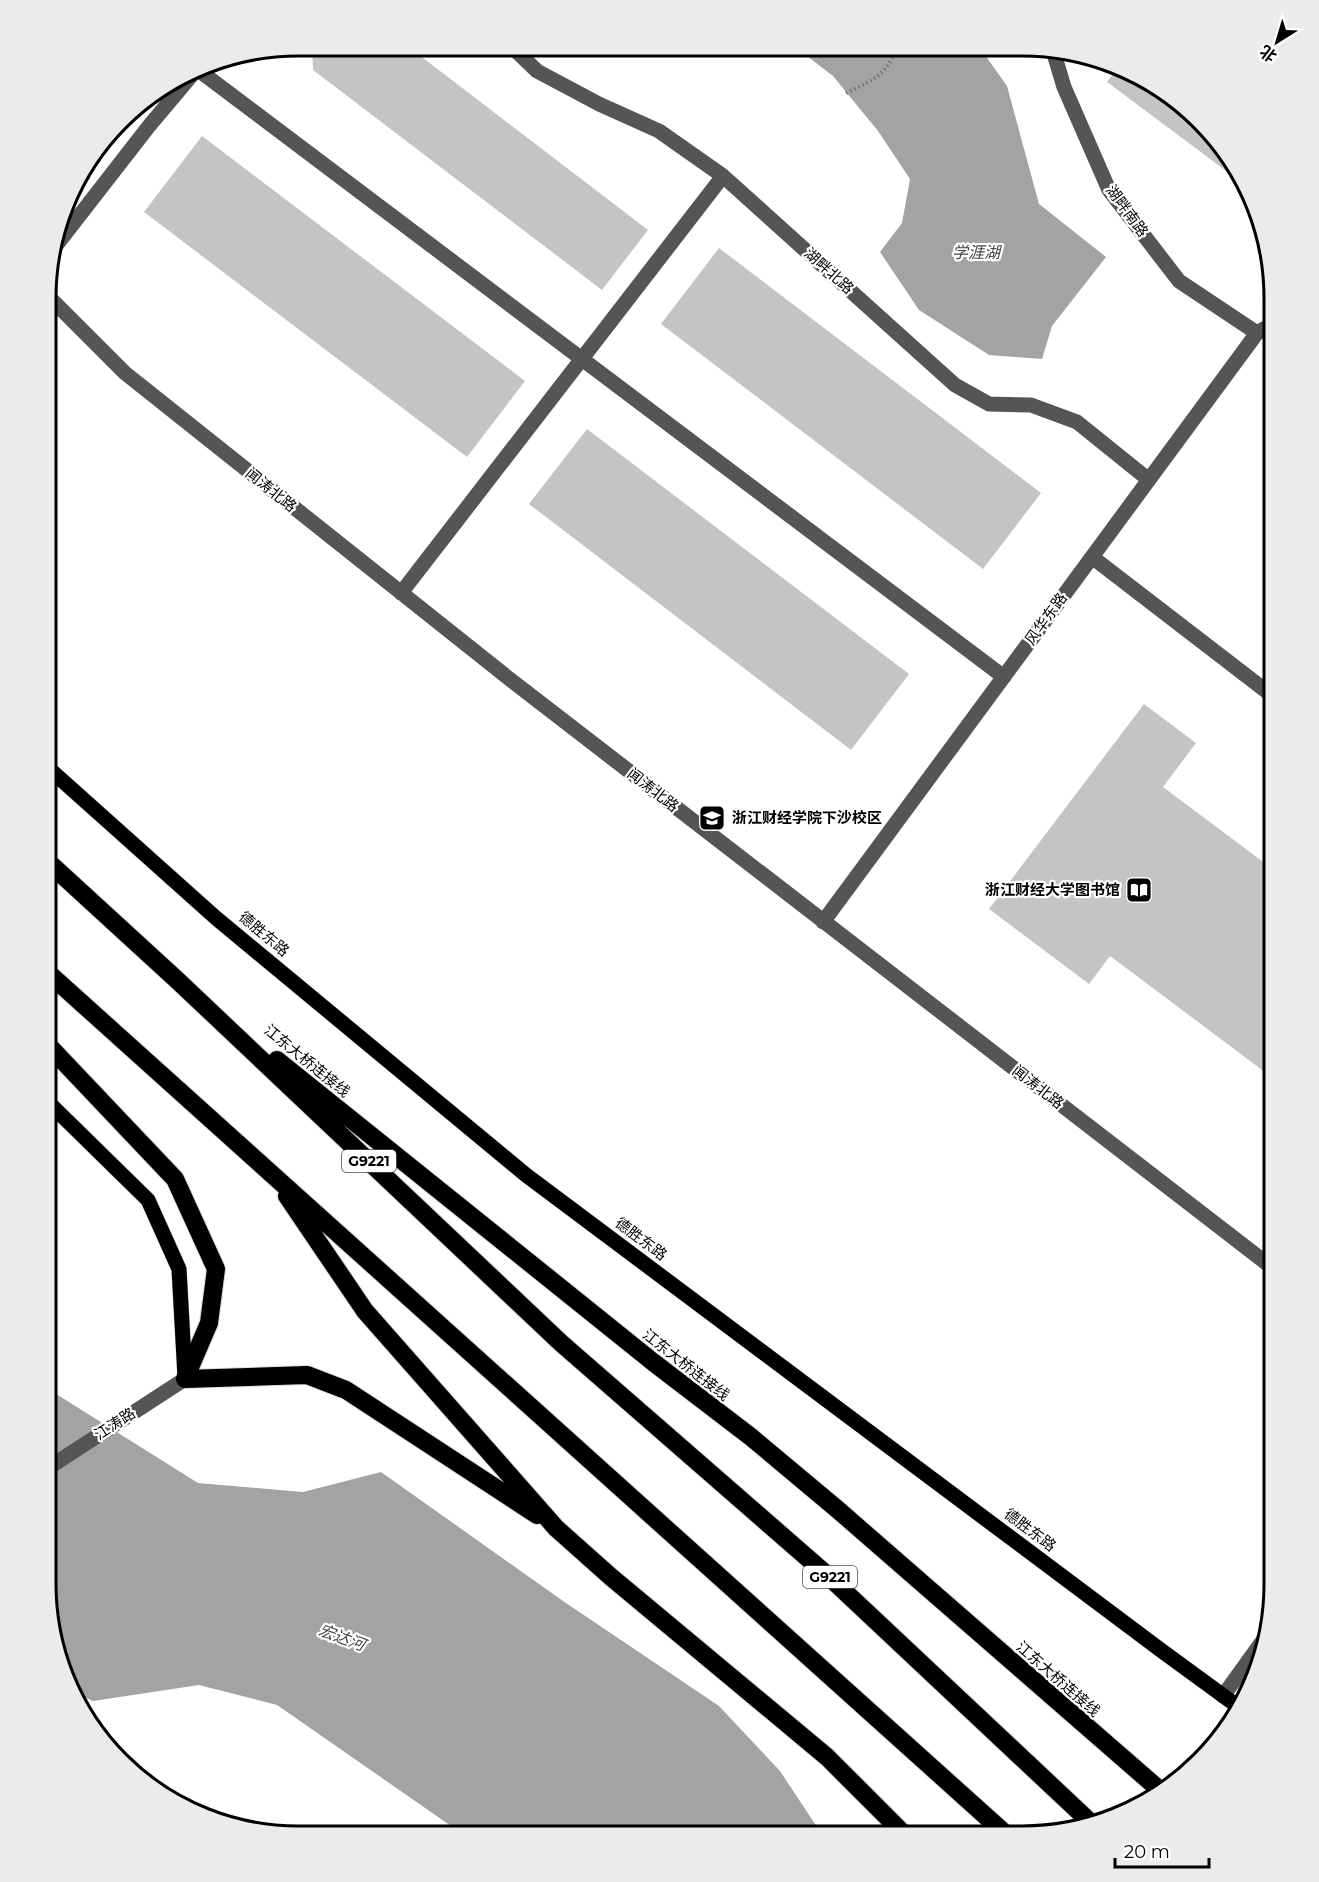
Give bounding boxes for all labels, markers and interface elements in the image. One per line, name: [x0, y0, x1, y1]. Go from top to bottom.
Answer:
north arrow: [1247, 12, 1307, 72]
text: 北: [1256, 41, 1280, 66]
street label: 湖畔南路: [1102, 181, 1153, 241]
street label: 湖畔北路: [801, 243, 858, 298]
water label: 学涯湖: [952, 243, 1003, 262]
street label: 闻涛北路: [242, 463, 301, 516]
street label: 风华东路: [1020, 589, 1071, 649]
street label: 闻涛北路: [624, 764, 683, 816]
school or university icon: 浙江财经学院下沙校区: [697, 803, 727, 833]
place label: 浙江财经学院下沙校区: [732, 808, 882, 827]
library icon: 浙江财经大学图书馆: [1124, 875, 1154, 905]
place label: 浙江财经大学图书馆: [985, 880, 1120, 899]
street label: 德胜东路: [235, 907, 293, 960]
street label: 江东大桥连接线: [261, 1020, 354, 1101]
street label: 闻涛北路: [1009, 1061, 1068, 1113]
road number: G9221: [342, 1150, 396, 1172]
street label: 德胜东路: [612, 1213, 671, 1264]
street label: 江东大桥连接线: [639, 1325, 734, 1404]
street label: 江涛路: [91, 1403, 139, 1444]
street label: 德胜东路: [1001, 1504, 1060, 1555]
road number: G9221: [803, 1566, 857, 1588]
water label: 宏达河: [316, 1620, 370, 1656]
street label: 江东大桥连接线: [1012, 1637, 1104, 1720]
scale bar: [1115, 1831, 1210, 1869]
text: 20 m: [1124, 1841, 1170, 1863]

